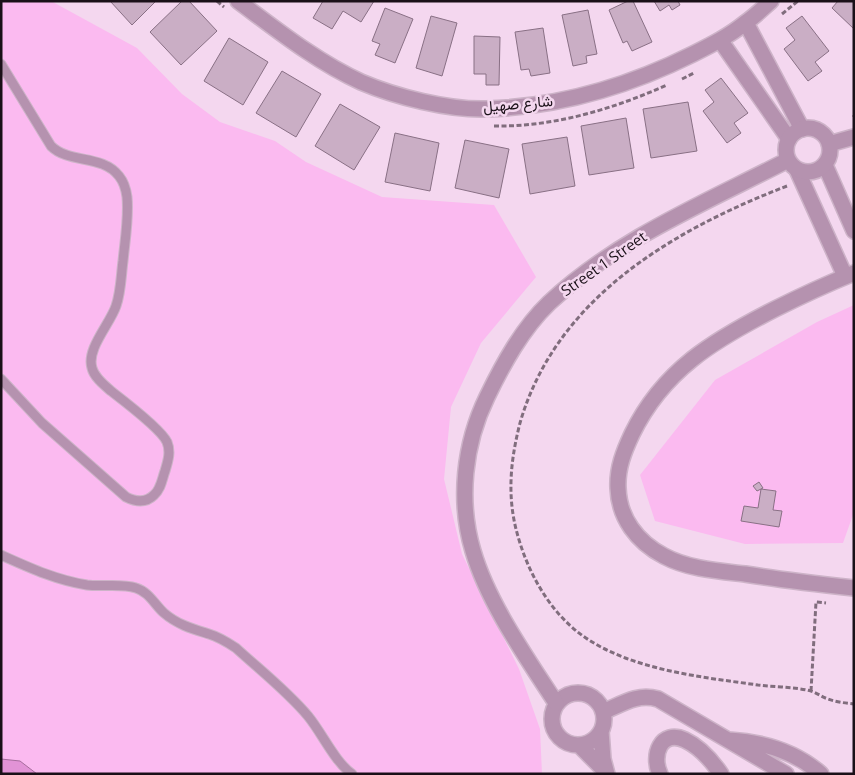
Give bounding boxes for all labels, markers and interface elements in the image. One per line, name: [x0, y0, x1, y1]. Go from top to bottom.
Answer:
street label: شارع صهيل: [482, 90, 554, 118]
street label: Street 1 Street: [557, 226, 650, 300]

